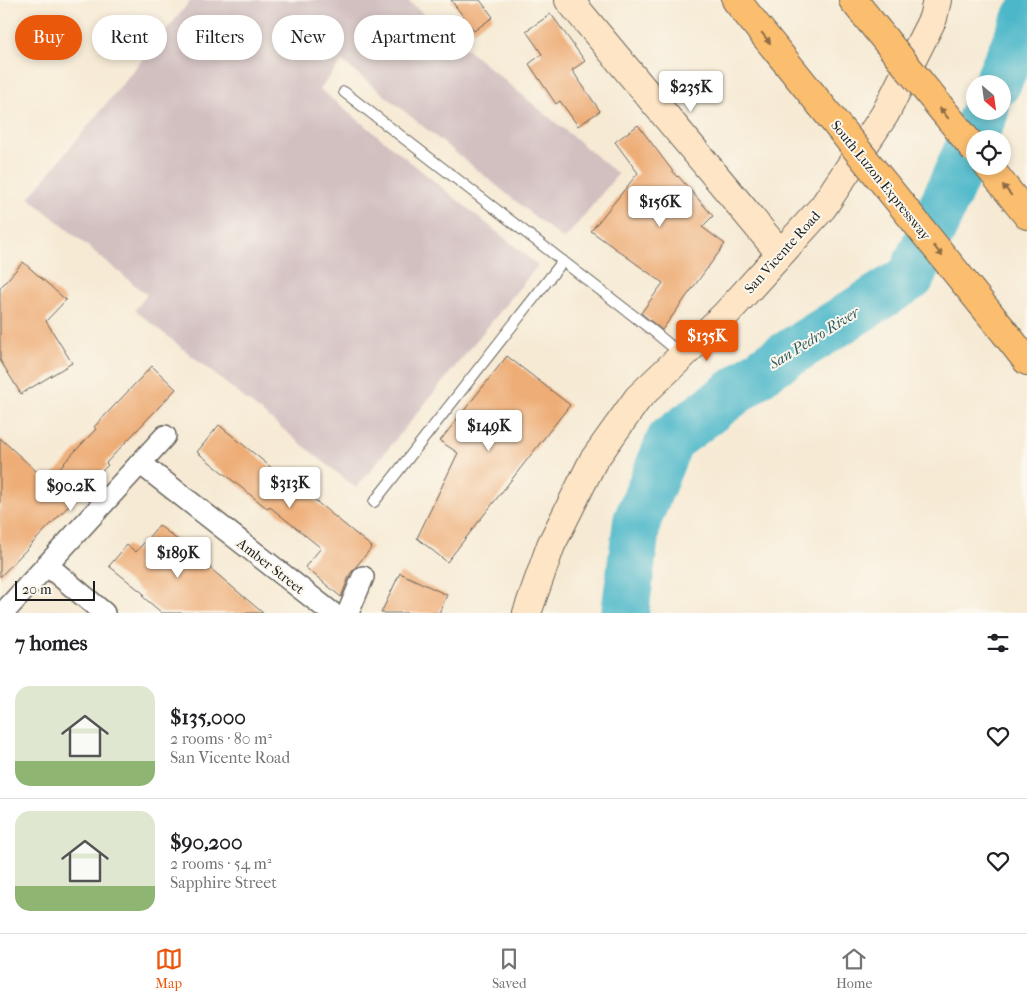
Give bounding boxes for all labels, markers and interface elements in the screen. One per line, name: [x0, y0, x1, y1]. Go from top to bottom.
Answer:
chip: Buy: [15, 15, 82, 60]
chip: Rent: [92, 15, 167, 60]
chip: Filters: [177, 15, 262, 60]
chip: New: [272, 15, 344, 60]
chip: Apartment: [354, 15, 474, 60]
one-way arrow: [761, 31, 772, 44]
pin: $235K: [656, 70, 726, 113]
north arrow: [966, 75, 1011, 120]
map controls: [966, 75, 1011, 175]
text: $235K: [670, 77, 712, 96]
one-way arrow: [939, 106, 950, 119]
street label: South Luzon Expressway: [827, 117, 934, 244]
button: locate: [966, 130, 1011, 175]
one-way arrow: [1002, 184, 1013, 197]
pin: $156K: [625, 186, 695, 228]
text: $156K: [639, 192, 681, 211]
street label: San Vicente Road: [741, 207, 824, 297]
one-way arrow: [933, 244, 944, 257]
water label: San Pedro River: [765, 302, 863, 373]
pin: $135K: [672, 320, 742, 362]
text: $135K: [687, 326, 727, 345]
pin: $149K: [454, 410, 524, 452]
text: $149K: [467, 416, 511, 435]
pin: $313K: [255, 466, 325, 509]
pin: $90.2K: [30, 470, 112, 512]
text: $313K: [270, 473, 310, 492]
text: $90.2K: [47, 476, 95, 495]
street label: Amber Street: [233, 534, 308, 598]
pin: $189K: [143, 536, 213, 579]
text: $189K: [157, 543, 199, 562]
scale bar: [15, 578, 95, 601]
text: 20 m: [22, 581, 52, 598]
icon: filters: [984, 629, 1012, 657]
text: 7 homes: [15, 631, 87, 655]
text: $135,000: [170, 705, 246, 729]
icon: home: [55, 706, 115, 766]
icon: heart: [984, 722, 1012, 750]
text: 2 rooms · 80 m²: [170, 729, 272, 748]
text: San Vicente Road: [170, 748, 290, 767]
text: $90,200: [170, 830, 242, 854]
icon: home: [55, 831, 115, 891]
icon: heart: [984, 847, 1012, 875]
text: 2 rooms · 54 m²: [170, 854, 271, 873]
text: Sapphire Street: [170, 873, 277, 892]
tab: Map: [155, 945, 183, 992]
tab: Saved: [492, 945, 527, 992]
tab: Home: [836, 945, 872, 992]

